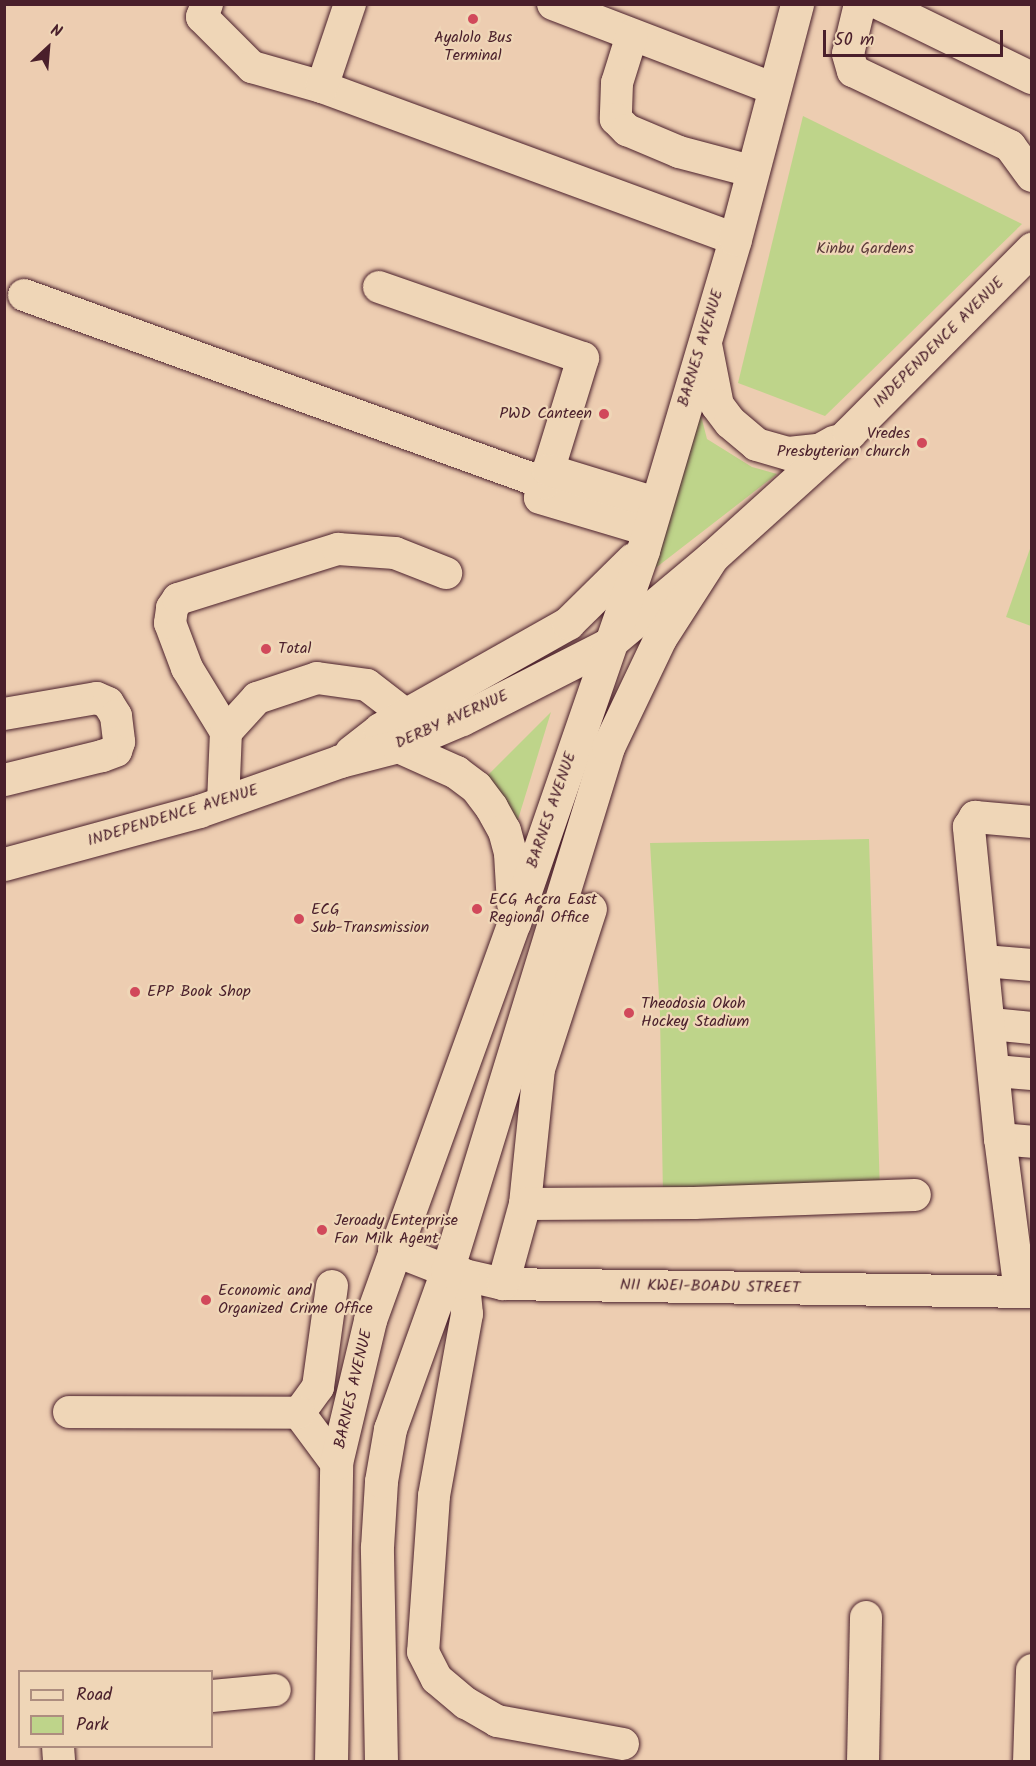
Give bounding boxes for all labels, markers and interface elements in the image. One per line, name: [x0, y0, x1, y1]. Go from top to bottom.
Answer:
marker: Ayalolo Bus Terminal: [466, 12, 480, 26]
north arrow: [18, 18, 78, 78]
text: N: [46, 18, 66, 45]
scale bar: [826, 18, 1006, 56]
text: 50 m: [834, 26, 874, 55]
place label: Ayalolo Bus Terminal: [434, 28, 512, 66]
park label: Kinbu Gardens: [816, 239, 914, 259]
street label: INDEPENDENCE AVENUE: [869, 273, 1009, 413]
street label: BARNES AVENUE: [674, 287, 728, 409]
place label: PWD Canteen: [499, 404, 592, 424]
marker: PWD Canteen: [597, 407, 611, 421]
place label: Vredes Presbyterian church: [777, 424, 910, 462]
marker: Vredes Presbyterian church: [915, 436, 929, 450]
place label: Total: [278, 639, 311, 659]
marker: Total: [259, 642, 273, 656]
street label: DERBY AVERNUE: [393, 687, 511, 753]
street label: BARNES AVENUE: [523, 749, 581, 871]
street label: INDEPENDENCE AVENUE: [85, 781, 261, 851]
place label: ECG Accra East Regional Office: [489, 890, 597, 928]
place label: ECG Sub-Transmission: [311, 900, 429, 938]
marker: ECG Accra East Regional Office: [470, 902, 484, 916]
marker: ECG Sub-Transmission: [292, 912, 306, 926]
place label: EPP Book Shop: [147, 982, 251, 1002]
marker: EPP Book Shop: [128, 985, 142, 999]
place label: Theodosia Okoh Hockey Stadium: [641, 994, 749, 1032]
marker: Theodosia Okoh Hockey Stadium: [622, 1006, 636, 1020]
place label: Jeroady Enterprise Fan Milk Agent: [334, 1211, 458, 1249]
marker: Jeroady Enterprise Fan Milk Agent: [315, 1223, 329, 1237]
street label: NII KWEI-BOADU STREET: [620, 1276, 800, 1298]
place label: Economic and Organized Crime Office: [218, 1281, 373, 1319]
marker: Economic and Organized Crime Office: [199, 1293, 213, 1307]
street label: BARNES AVENUE: [331, 1328, 377, 1450]
legend: [18, 1670, 213, 1748]
text: Road: [76, 1681, 112, 1710]
text: Park: [76, 1711, 109, 1740]

